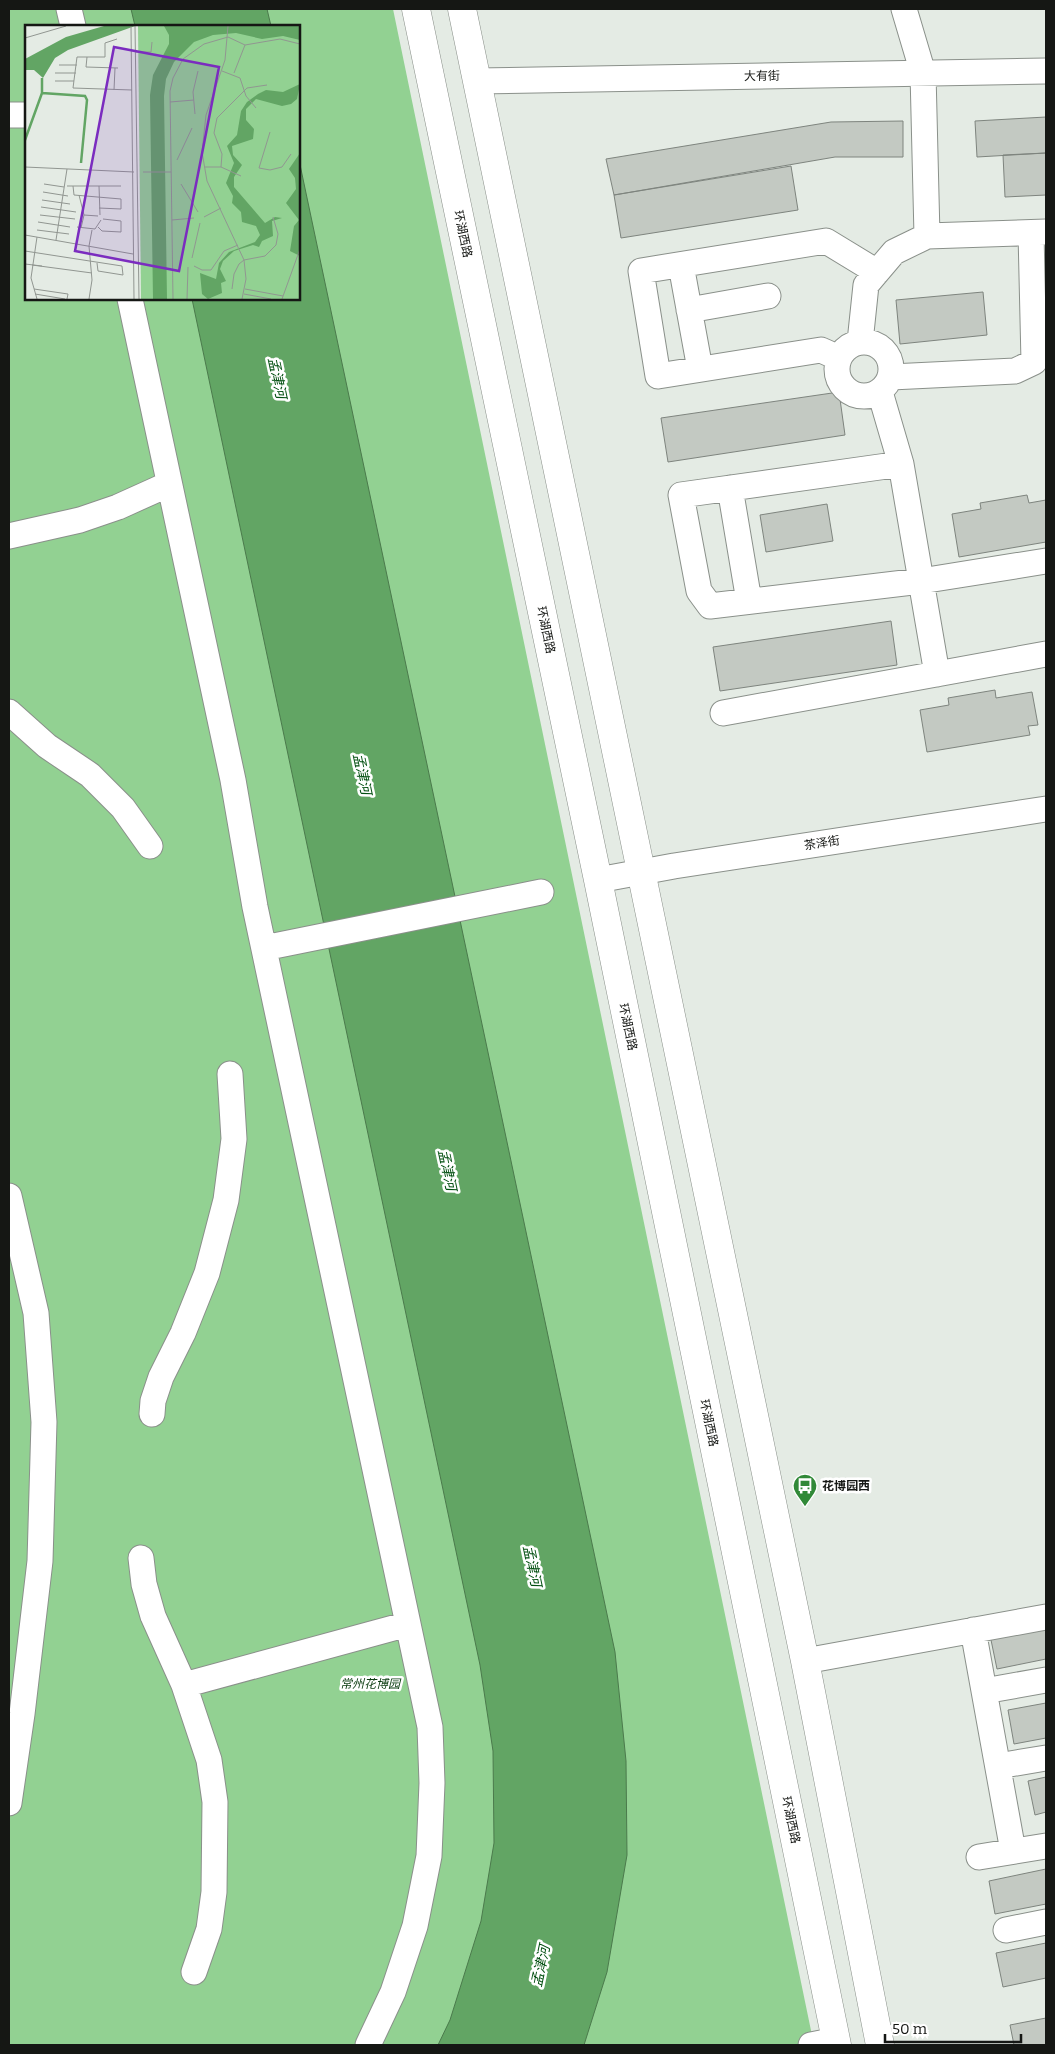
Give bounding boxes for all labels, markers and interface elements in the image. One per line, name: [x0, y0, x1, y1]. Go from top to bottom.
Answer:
inset map: [25, 25, 300, 300]
street label: 大有街: [744, 69, 780, 83]
street label: 环湖西路: [451, 209, 475, 259]
water label: 孟津河: [264, 356, 290, 403]
street label: 环湖西路: [534, 605, 558, 655]
water label: 孟津河: [349, 752, 375, 799]
street label: 茶泽街: [803, 833, 841, 853]
street label: 环湖西路: [616, 1002, 640, 1052]
water label: 孟津河: [434, 1148, 460, 1195]
street label: 环湖西路: [697, 1398, 721, 1448]
bus stop icon: 花博园西: [792, 1473, 818, 1507]
place label: 花博园西: [822, 1479, 870, 1493]
water label: 孟津河: [519, 1544, 545, 1591]
park label: 常州花博园: [340, 1677, 402, 1691]
street label: 环湖西路: [779, 1795, 803, 1845]
water label: 孟津河: [528, 1941, 554, 1988]
scale bar: [885, 2012, 1021, 2044]
text: 50 m: [892, 2020, 928, 2038]

